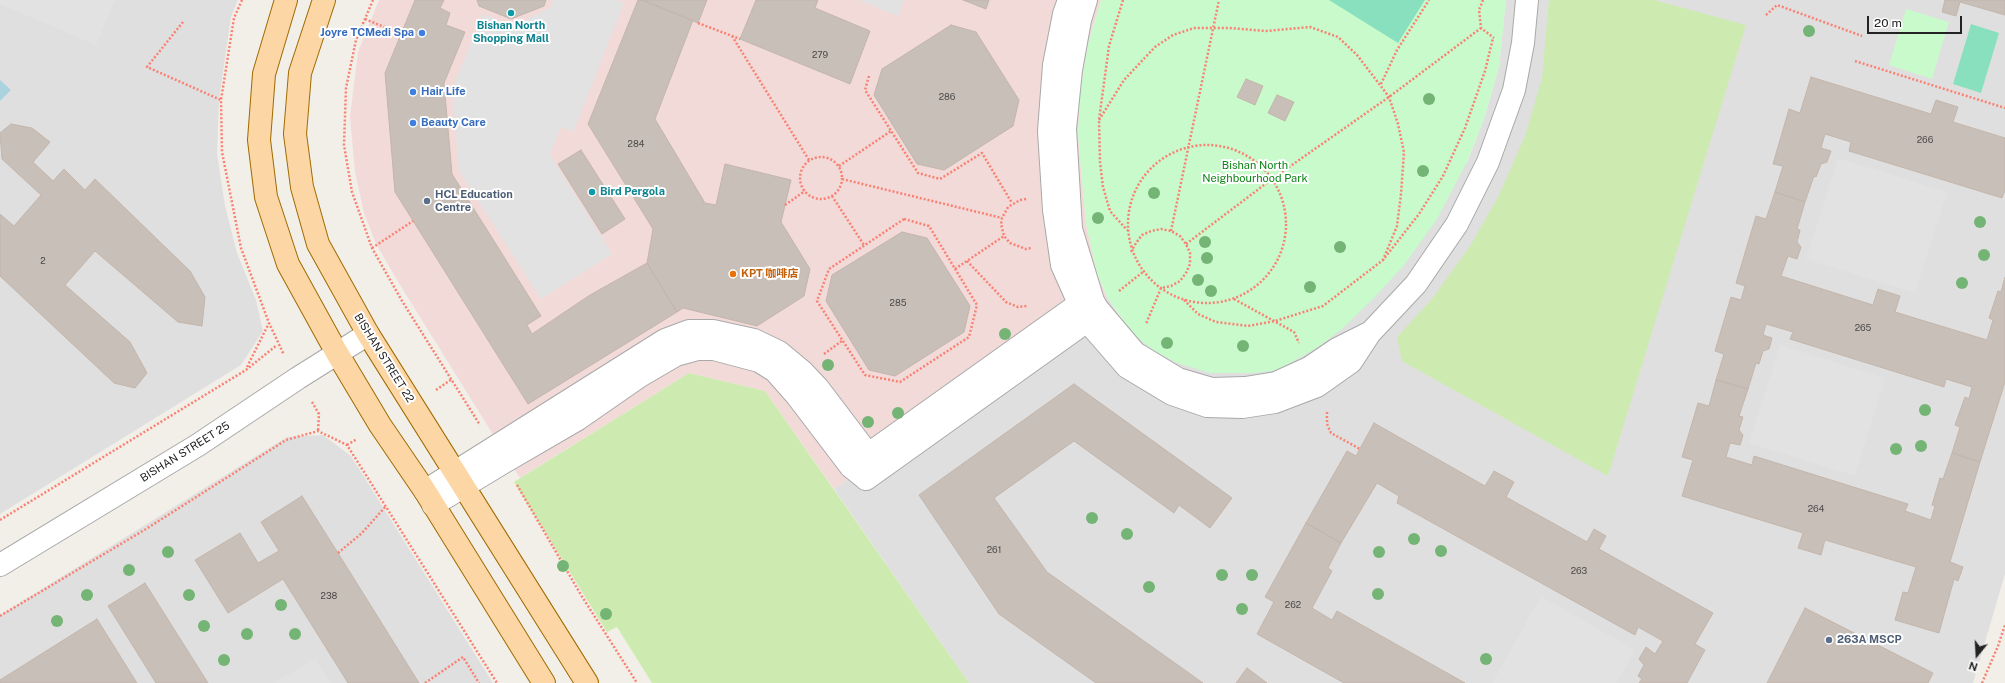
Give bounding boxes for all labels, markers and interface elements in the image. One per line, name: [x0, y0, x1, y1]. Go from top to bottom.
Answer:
marker: Bishan North Shopping Mall: [506, 8, 516, 18]
scale bar: [1869, 8, 1964, 34]
text: 20 m: [1874, 16, 1902, 30]
place label: Bishan North Shopping Mall: [473, 19, 549, 45]
place label: Joyre TCMedi Spa: [320, 26, 414, 40]
marker: Joyre TCMedi Spa: [417, 28, 427, 38]
house number: 279: [812, 50, 828, 60]
place label: Hair Life: [421, 85, 466, 99]
marker: Hair Life: [408, 87, 418, 97]
house number: 286: [939, 92, 955, 102]
place label: Beauty Care: [421, 116, 486, 130]
marker: Beauty Care: [408, 118, 418, 128]
house number: 266: [1917, 135, 1933, 145]
house number: 284: [628, 139, 644, 149]
park label: Bishan North Neighbourhood Park: [1202, 159, 1308, 185]
place label: Bird Pergola: [600, 185, 665, 199]
marker: Bird Pergola: [587, 187, 597, 197]
place label: HCL Education Centre: [435, 188, 513, 214]
marker: HCL Education Centre: [422, 196, 432, 206]
house number: 2: [40, 256, 46, 266]
place label: KPT 咖啡店: [741, 267, 798, 281]
marker: KPT 咖啡店: [728, 269, 738, 279]
house number: 285: [890, 298, 906, 308]
street label: BISHAN STREET 22: [351, 311, 417, 405]
house number: 265: [1855, 323, 1871, 333]
street label: BISHAN STREET 25: [138, 419, 232, 485]
house number: 264: [1808, 504, 1824, 514]
house number: 261: [987, 545, 1001, 555]
house number: 263: [1571, 566, 1587, 576]
house number: 238: [321, 591, 337, 601]
house number: 262: [1285, 600, 1301, 610]
place label: 263A MSCP: [1837, 633, 1902, 647]
marker: 263A MSCP: [1824, 635, 1834, 645]
north arrow: [1957, 635, 1997, 675]
text: N: [1967, 659, 1979, 673]

